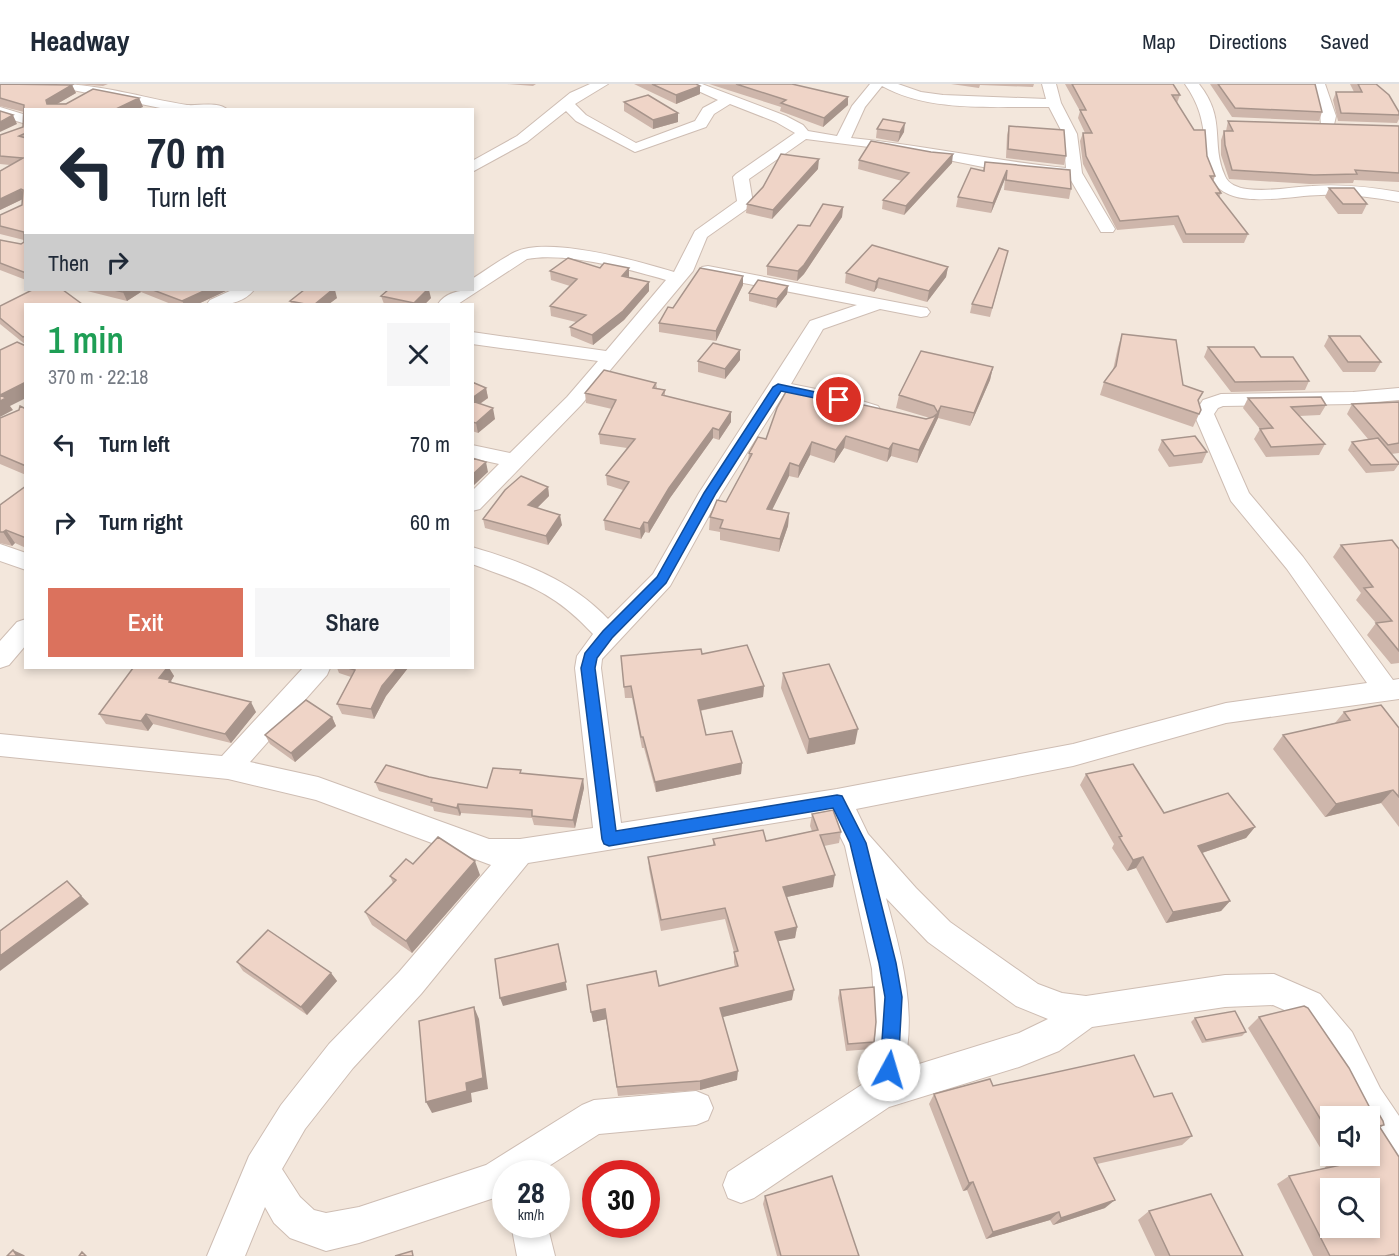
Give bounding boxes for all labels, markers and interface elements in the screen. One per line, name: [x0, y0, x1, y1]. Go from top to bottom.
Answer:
text: Headway: [30, 22, 130, 60]
text: Map: [1142, 27, 1176, 56]
text: Directions: [1209, 27, 1287, 56]
text: Saved: [1320, 27, 1369, 56]
text: 70 m: [147, 125, 226, 181]
icon: left: [48, 132, 126, 210]
text: Turn left: [147, 179, 226, 215]
icon: right: [101, 246, 134, 279]
text: Then: [48, 248, 89, 278]
text: 1 min: [48, 316, 124, 364]
button: close: [387, 323, 450, 386]
text: 370 m · 22:18: [48, 363, 148, 390]
pin: [813, 374, 864, 425]
icon: arrive: [822, 383, 855, 416]
icon: left: [48, 428, 81, 461]
text: Turn left: [99, 429, 170, 459]
text: 70 m: [410, 429, 450, 459]
icon: right: [48, 506, 81, 539]
text: Turn right: [99, 507, 183, 537]
text: 60 m: [410, 507, 450, 537]
button: Exit: [48, 588, 243, 657]
button: Share: [255, 588, 450, 657]
position arrow: [857, 1038, 921, 1102]
map controls: [1320, 1106, 1380, 1238]
button: sound: [1320, 1106, 1380, 1166]
speed limit sign: 30: [582, 1160, 660, 1238]
text: 28: [517, 1172, 545, 1212]
button: search: [1320, 1178, 1380, 1238]
text: km/h: [518, 1204, 544, 1225]

